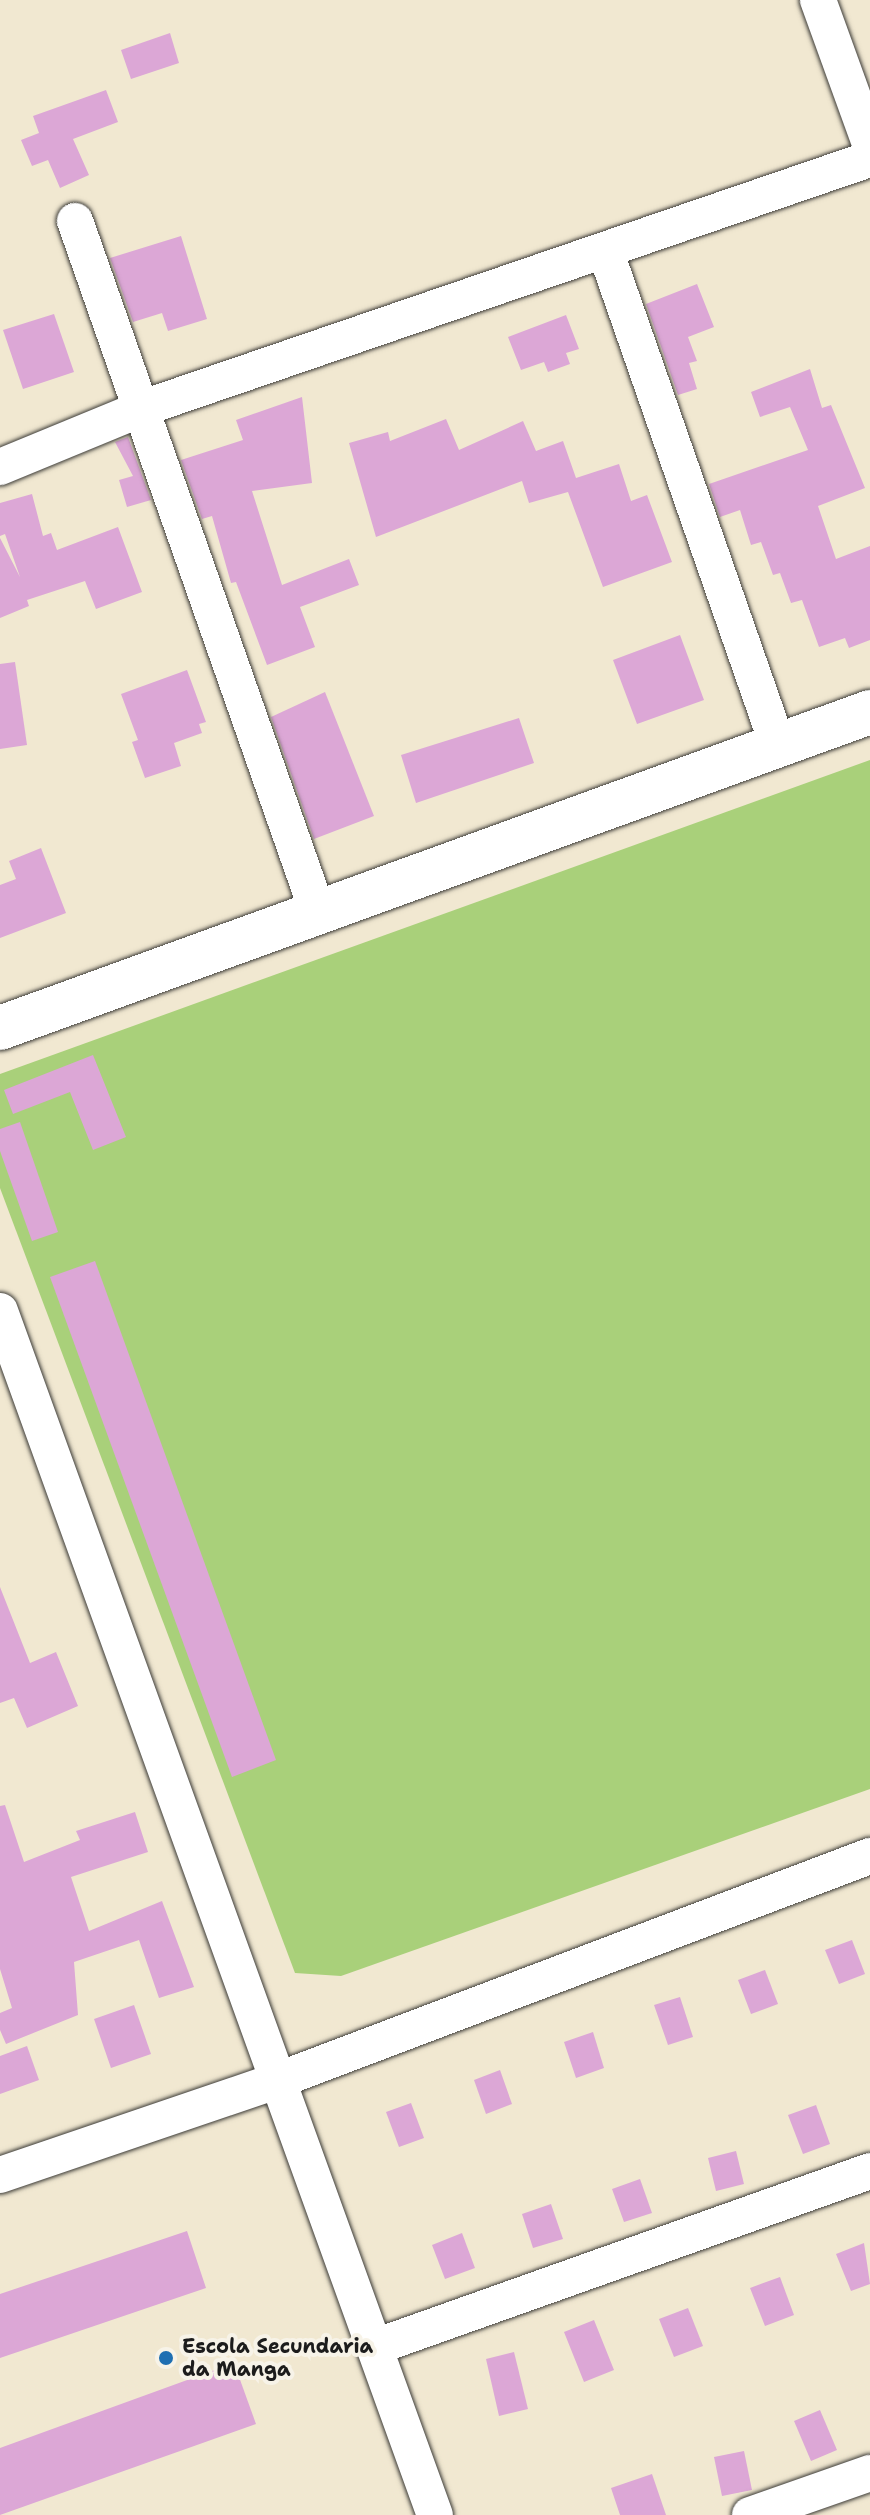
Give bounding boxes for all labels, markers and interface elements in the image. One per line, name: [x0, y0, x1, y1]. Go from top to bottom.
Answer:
place label: Escola Secundaria da Manga: [182, 2334, 373, 2381]
marker: Escola Secundaria da Manga: [157, 2349, 175, 2367]

